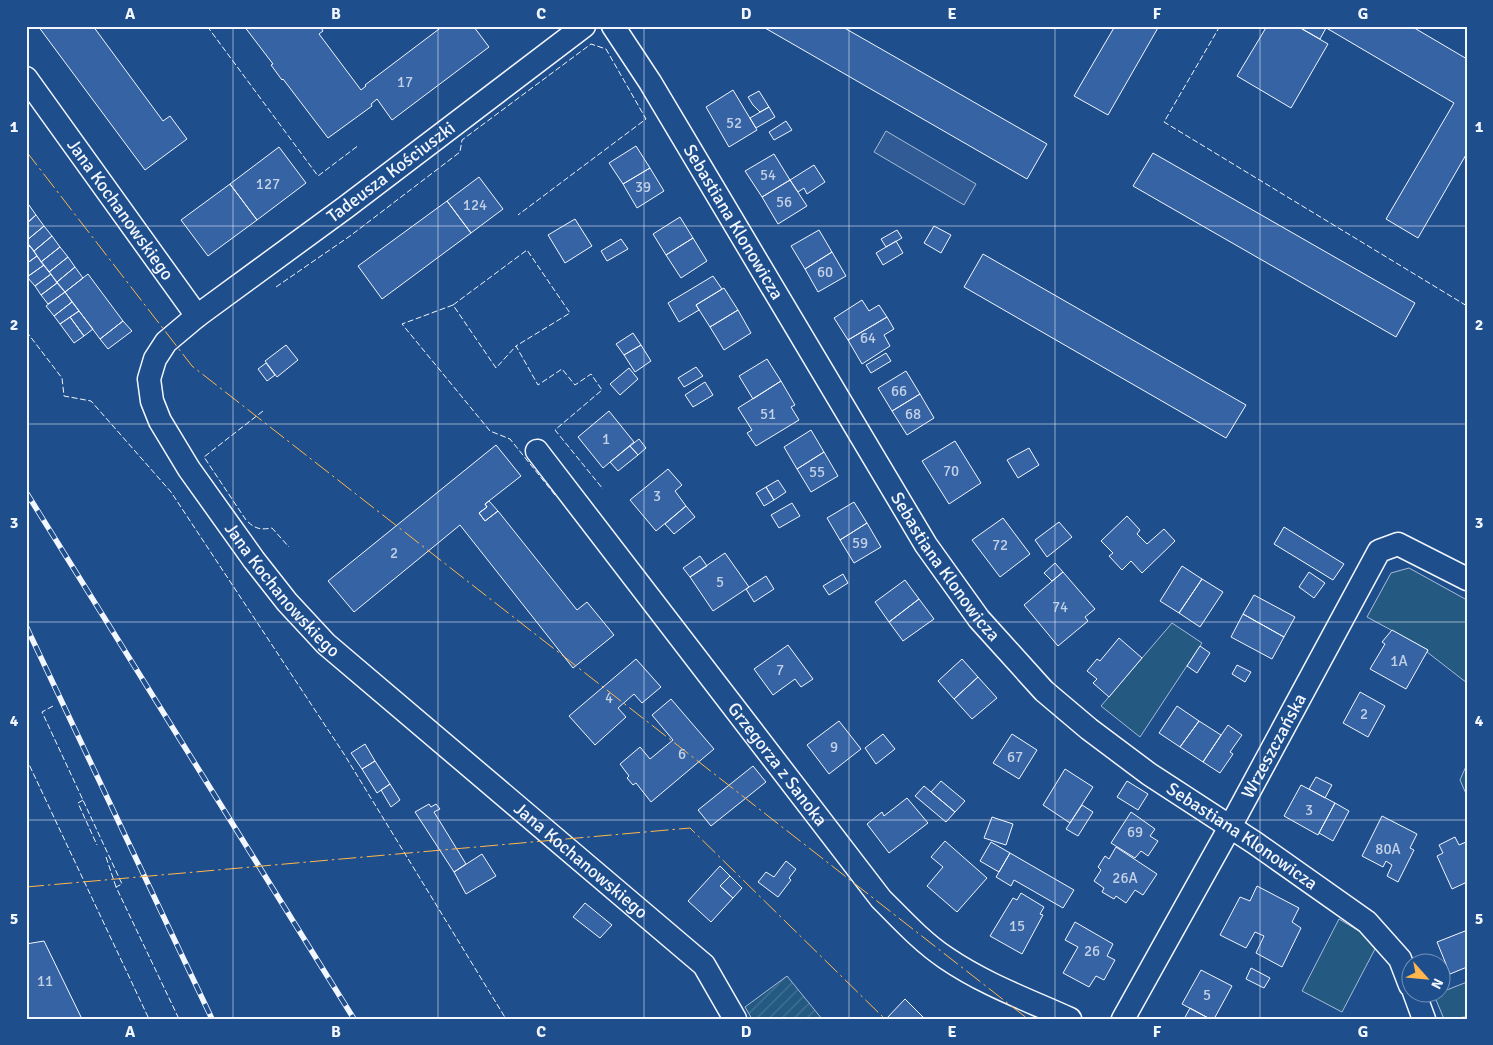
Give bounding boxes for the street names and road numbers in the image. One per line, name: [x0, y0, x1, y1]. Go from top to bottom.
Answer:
street label: Tadeusza Kościuszki: [323, 117, 459, 227]
street label: Jana Kochanowskiego: [62, 135, 179, 284]
street label: Sebastiana Klonowicza: [679, 140, 788, 304]
street label: Sebastiana Klonowicza: [886, 488, 1005, 646]
street label: Jana Kochanowskiego: [220, 518, 344, 662]
street label: Wrzeszczańska: [1237, 690, 1311, 802]
street label: Grzegorza z Sanoka: [723, 698, 832, 831]
street label: Sebastiana Klonowicza: [1163, 778, 1322, 895]
street label: Jana Kochanowskiego: [510, 798, 652, 923]

